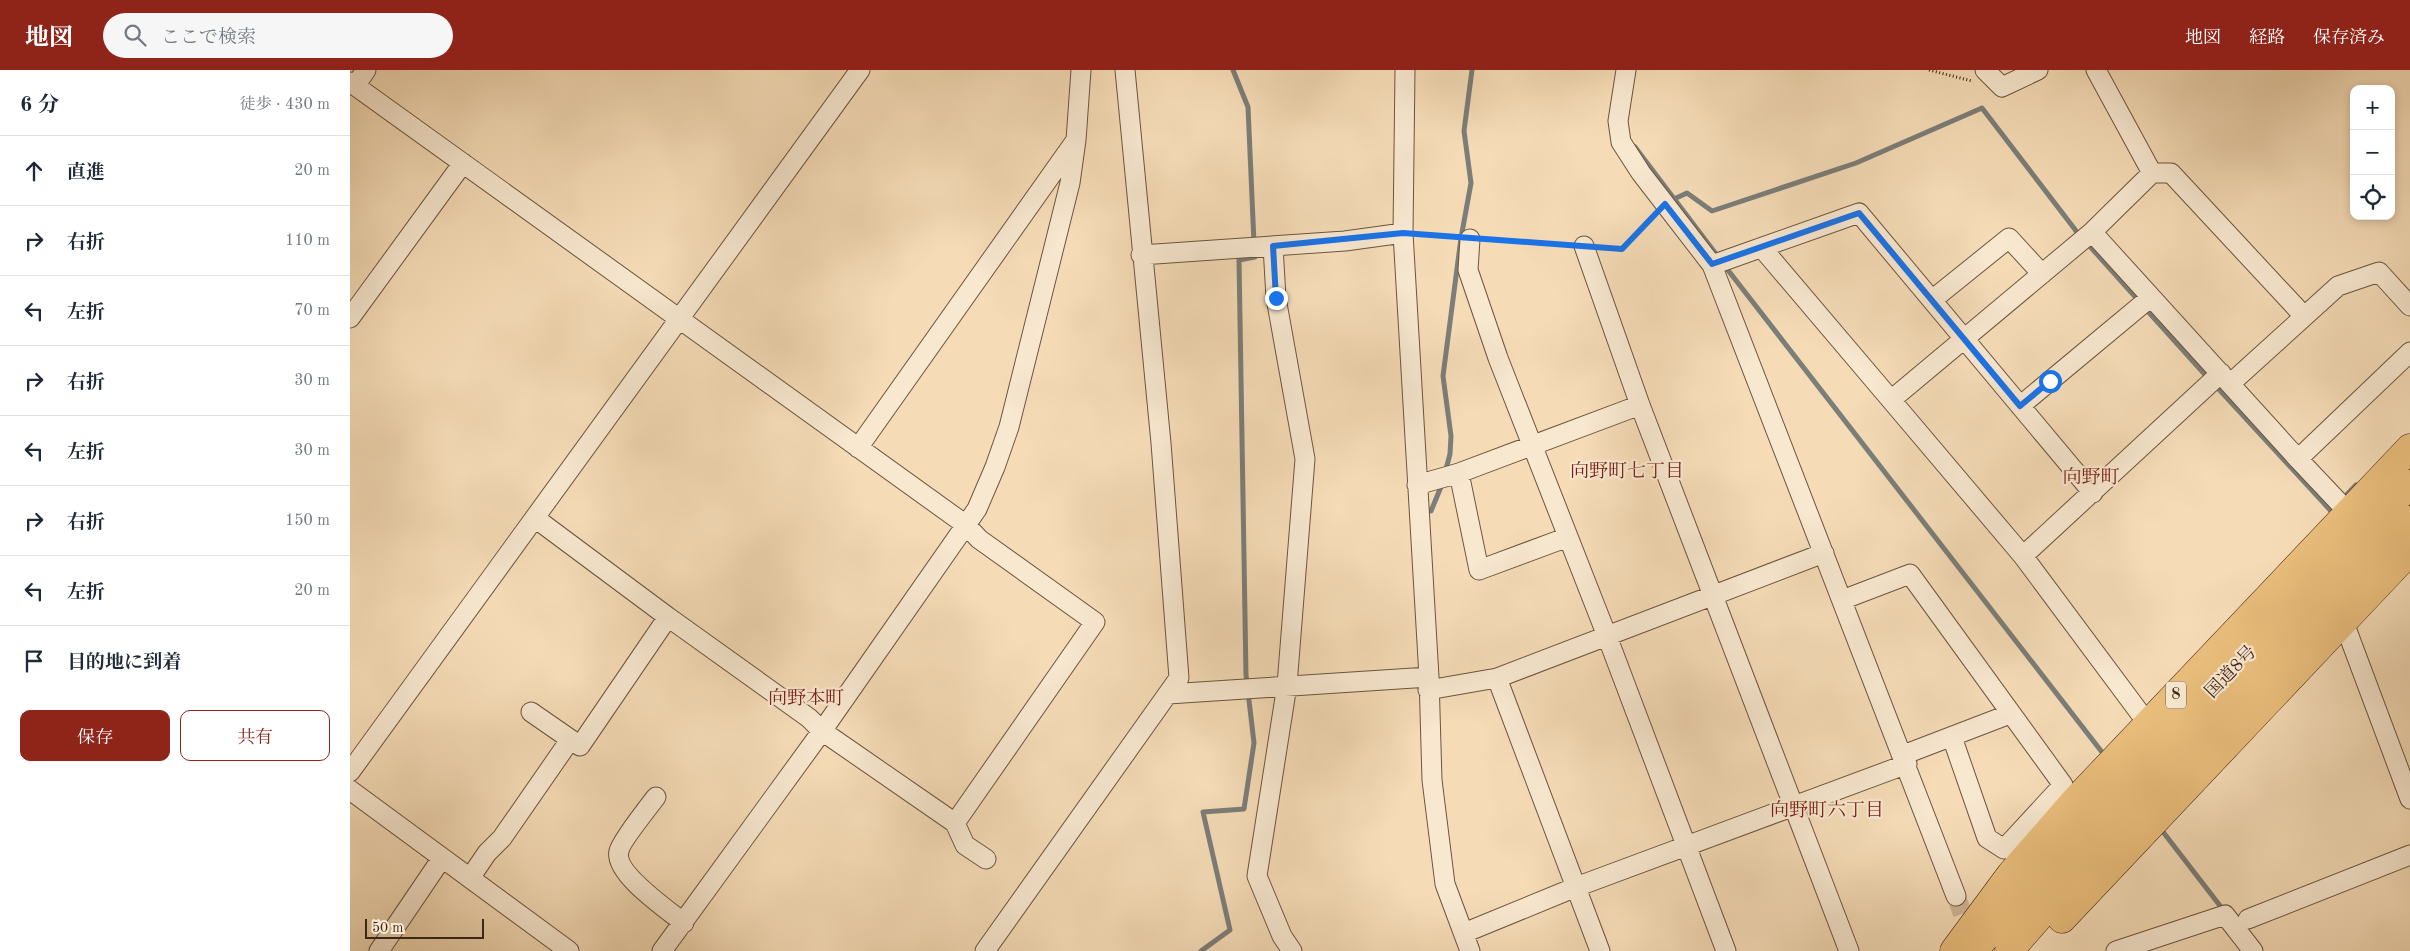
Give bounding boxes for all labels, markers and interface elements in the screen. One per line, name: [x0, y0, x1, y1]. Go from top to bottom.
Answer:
search box: [103, 13, 453, 58]
icon: search: [121, 21, 149, 49]
text: 地図: [25, 27, 73, 51]
text: ここで検索: [161, 29, 256, 48]
text: 地図: [2185, 29, 2221, 47]
text: 経路: [2249, 29, 2285, 47]
text: 保存済み: [2313, 29, 2385, 47]
map controls: [2350, 85, 2395, 220]
button: +: [2350, 85, 2395, 130]
text: 6 分: [20, 95, 59, 116]
text: 徒歩 · 430 m: [240, 97, 330, 113]
button: −: [2350, 130, 2395, 175]
icon: ahead: [20, 157, 48, 185]
text: 20 m: [294, 163, 330, 179]
text: 直進: [67, 164, 105, 183]
button: locate: [2350, 175, 2395, 220]
icon: right: [20, 227, 48, 255]
text: 110 m: [285, 233, 330, 249]
text: 右折: [67, 234, 105, 253]
route end: [1265, 287, 1288, 310]
icon: left: [20, 297, 48, 325]
text: 70 m: [294, 303, 330, 319]
text: 左折: [67, 304, 105, 323]
icon: right: [20, 367, 48, 395]
route start: [2039, 370, 2062, 393]
text: 30 m: [294, 373, 330, 389]
text: 右折: [67, 374, 105, 393]
icon: left: [20, 437, 48, 465]
text: 30 m: [294, 443, 330, 459]
text: 左折: [67, 444, 105, 463]
district label: 向野町七丁目: [1570, 461, 1684, 482]
district label: 向野町: [2062, 467, 2120, 488]
icon: right: [20, 507, 48, 535]
text: 150 m: [285, 513, 330, 529]
text: 右折: [67, 514, 105, 533]
icon: left: [20, 577, 48, 605]
text: 20 m: [294, 583, 330, 599]
text: 左折: [67, 584, 105, 603]
street label: 国道8号: [2201, 641, 2260, 701]
icon: arrive: [20, 647, 48, 675]
text: 目的地に到着: [67, 654, 181, 673]
road number: 8: [2166, 682, 2186, 708]
district label: 向野本町: [768, 687, 844, 709]
button: 保存: [20, 710, 170, 761]
button: 共有: [180, 710, 330, 761]
district label: 向野町六丁目: [1770, 800, 1884, 821]
scale bar: [365, 916, 484, 939]
text: 50 m: [372, 921, 403, 935]

